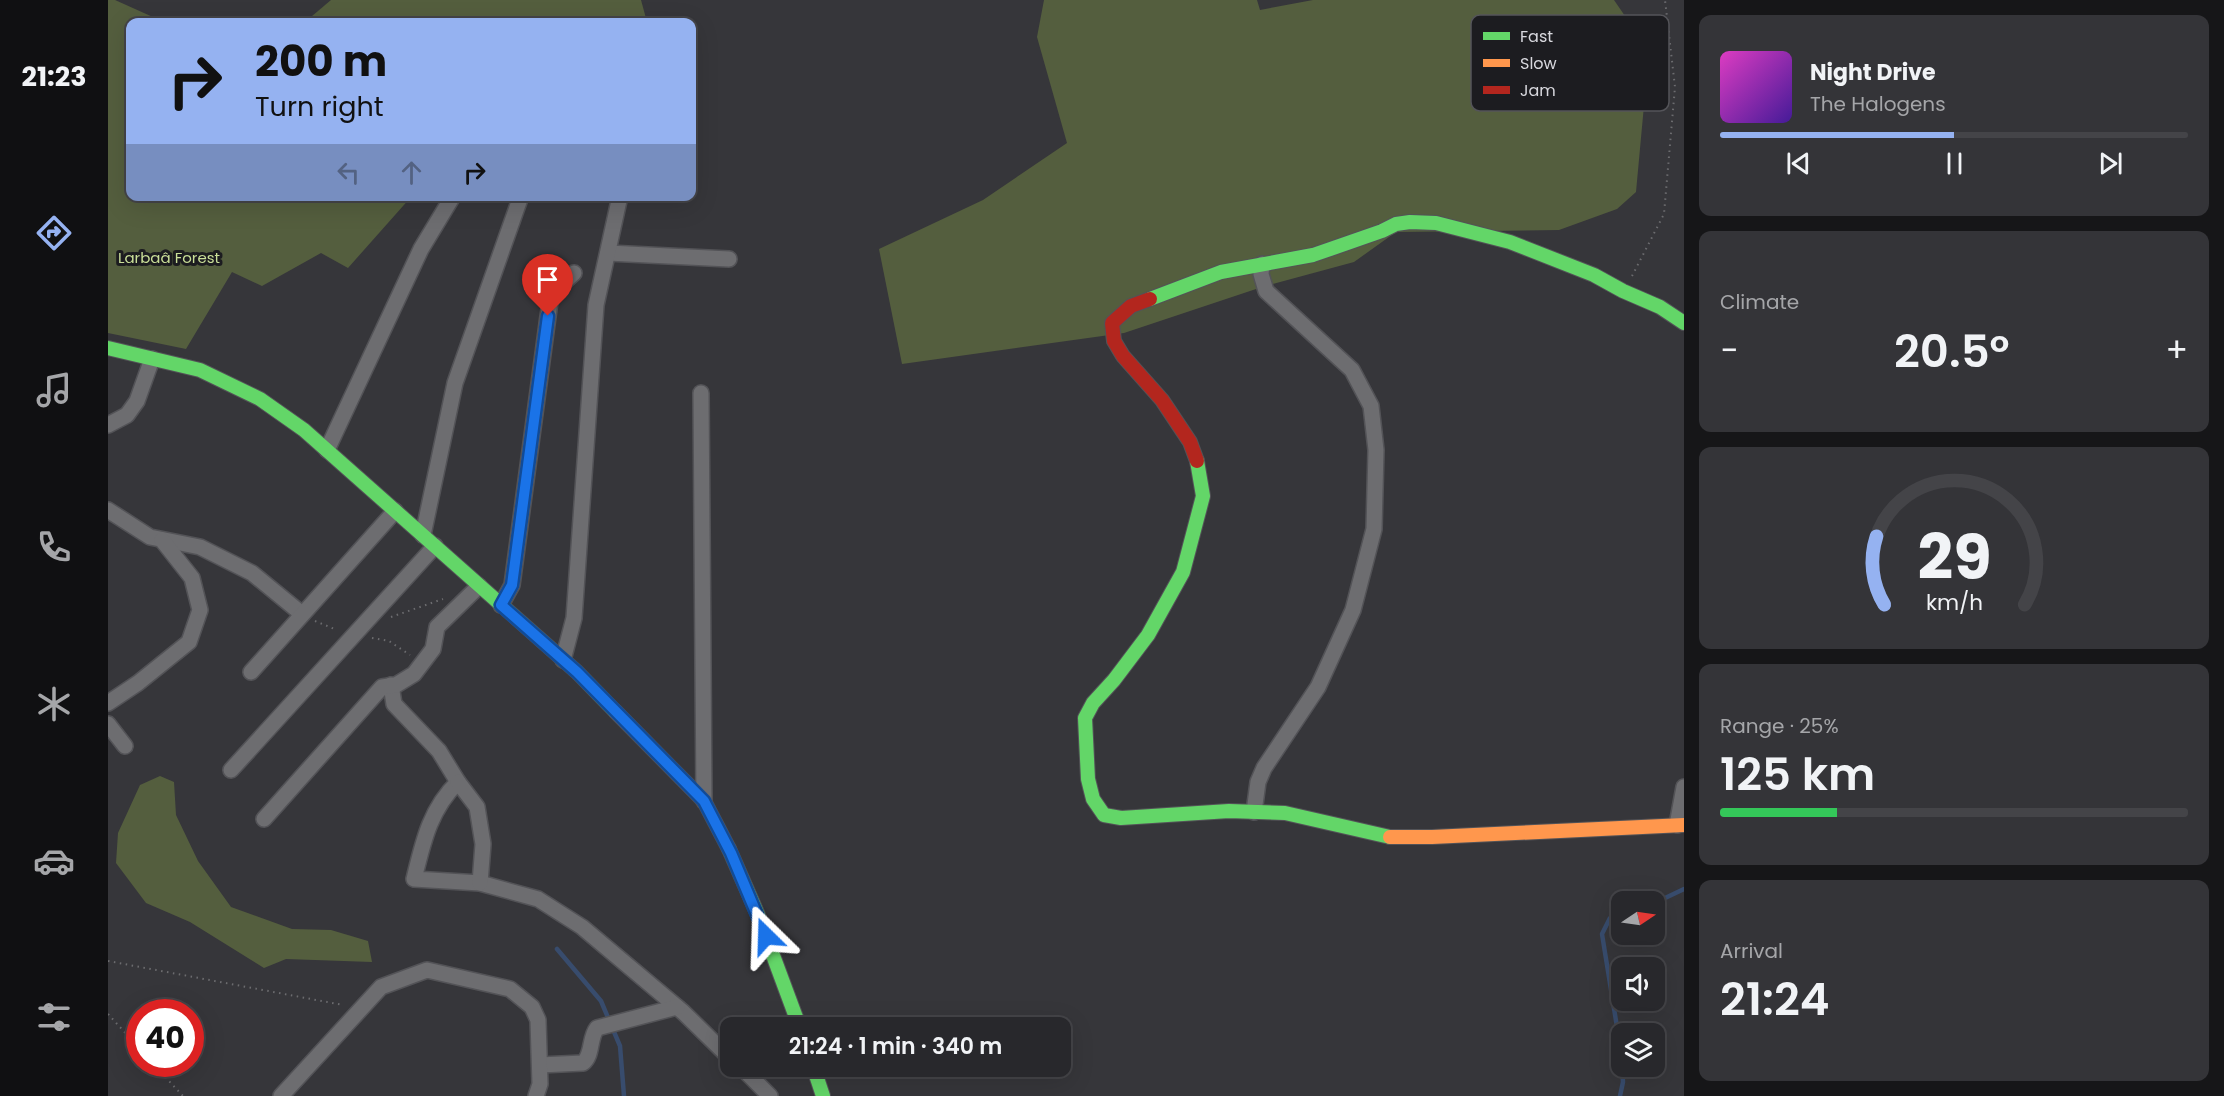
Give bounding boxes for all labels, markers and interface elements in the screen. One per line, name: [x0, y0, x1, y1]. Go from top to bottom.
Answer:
legend: [1471, 15, 1669, 111]
text: Fast: [1520, 25, 1553, 48]
text: 200 m: [255, 32, 387, 91]
icon: right: [156, 42, 234, 120]
text: Slow: [1520, 52, 1557, 75]
text: Night Drive: [1810, 57, 1936, 88]
text: 21:23: [22, 58, 87, 95]
text: Jam: [1520, 79, 1556, 102]
text: Turn right: [255, 88, 384, 125]
text: The Halogens: [1810, 90, 1946, 118]
icon: previous: [1782, 147, 1815, 180]
icon: pause: [1938, 147, 1971, 180]
icon: next: [2094, 147, 2127, 180]
icon: left: [332, 156, 365, 189]
icon: ahead: [395, 156, 428, 189]
icon: right: [458, 156, 491, 189]
icon: directions: [33, 212, 75, 254]
park label: Larbaâ Forest: [118, 247, 220, 268]
pin: [522, 254, 573, 316]
icon: arrive: [531, 263, 564, 296]
text: Climate: [1720, 288, 1799, 316]
text: 20.5°: [1894, 320, 2010, 383]
text: −: [1720, 327, 1738, 374]
text: +: [2165, 327, 2188, 374]
icon: music: [33, 369, 75, 411]
text: 29: [1917, 513, 1991, 601]
icon: phone: [33, 526, 75, 568]
text: km/h: [1925, 587, 1983, 618]
icon: climate: [33, 683, 75, 725]
text: Range · 25%: [1720, 712, 1839, 740]
text: 125 km: [1720, 743, 1875, 806]
icon: car: [33, 840, 75, 882]
north arrow: [1611, 891, 1665, 945]
map controls: [1611, 891, 1665, 1077]
position arrow: [734, 904, 798, 968]
text: Arrival: [1720, 937, 1783, 965]
button: sound: [1611, 957, 1665, 1011]
text: 21:24: [1720, 968, 1830, 1031]
icon: filters: [33, 996, 75, 1038]
speed limit sign: 40: [126, 999, 204, 1077]
button: layers: [1611, 1023, 1665, 1077]
text: 21:24 · 1 min · 340 m: [789, 1031, 1002, 1062]

